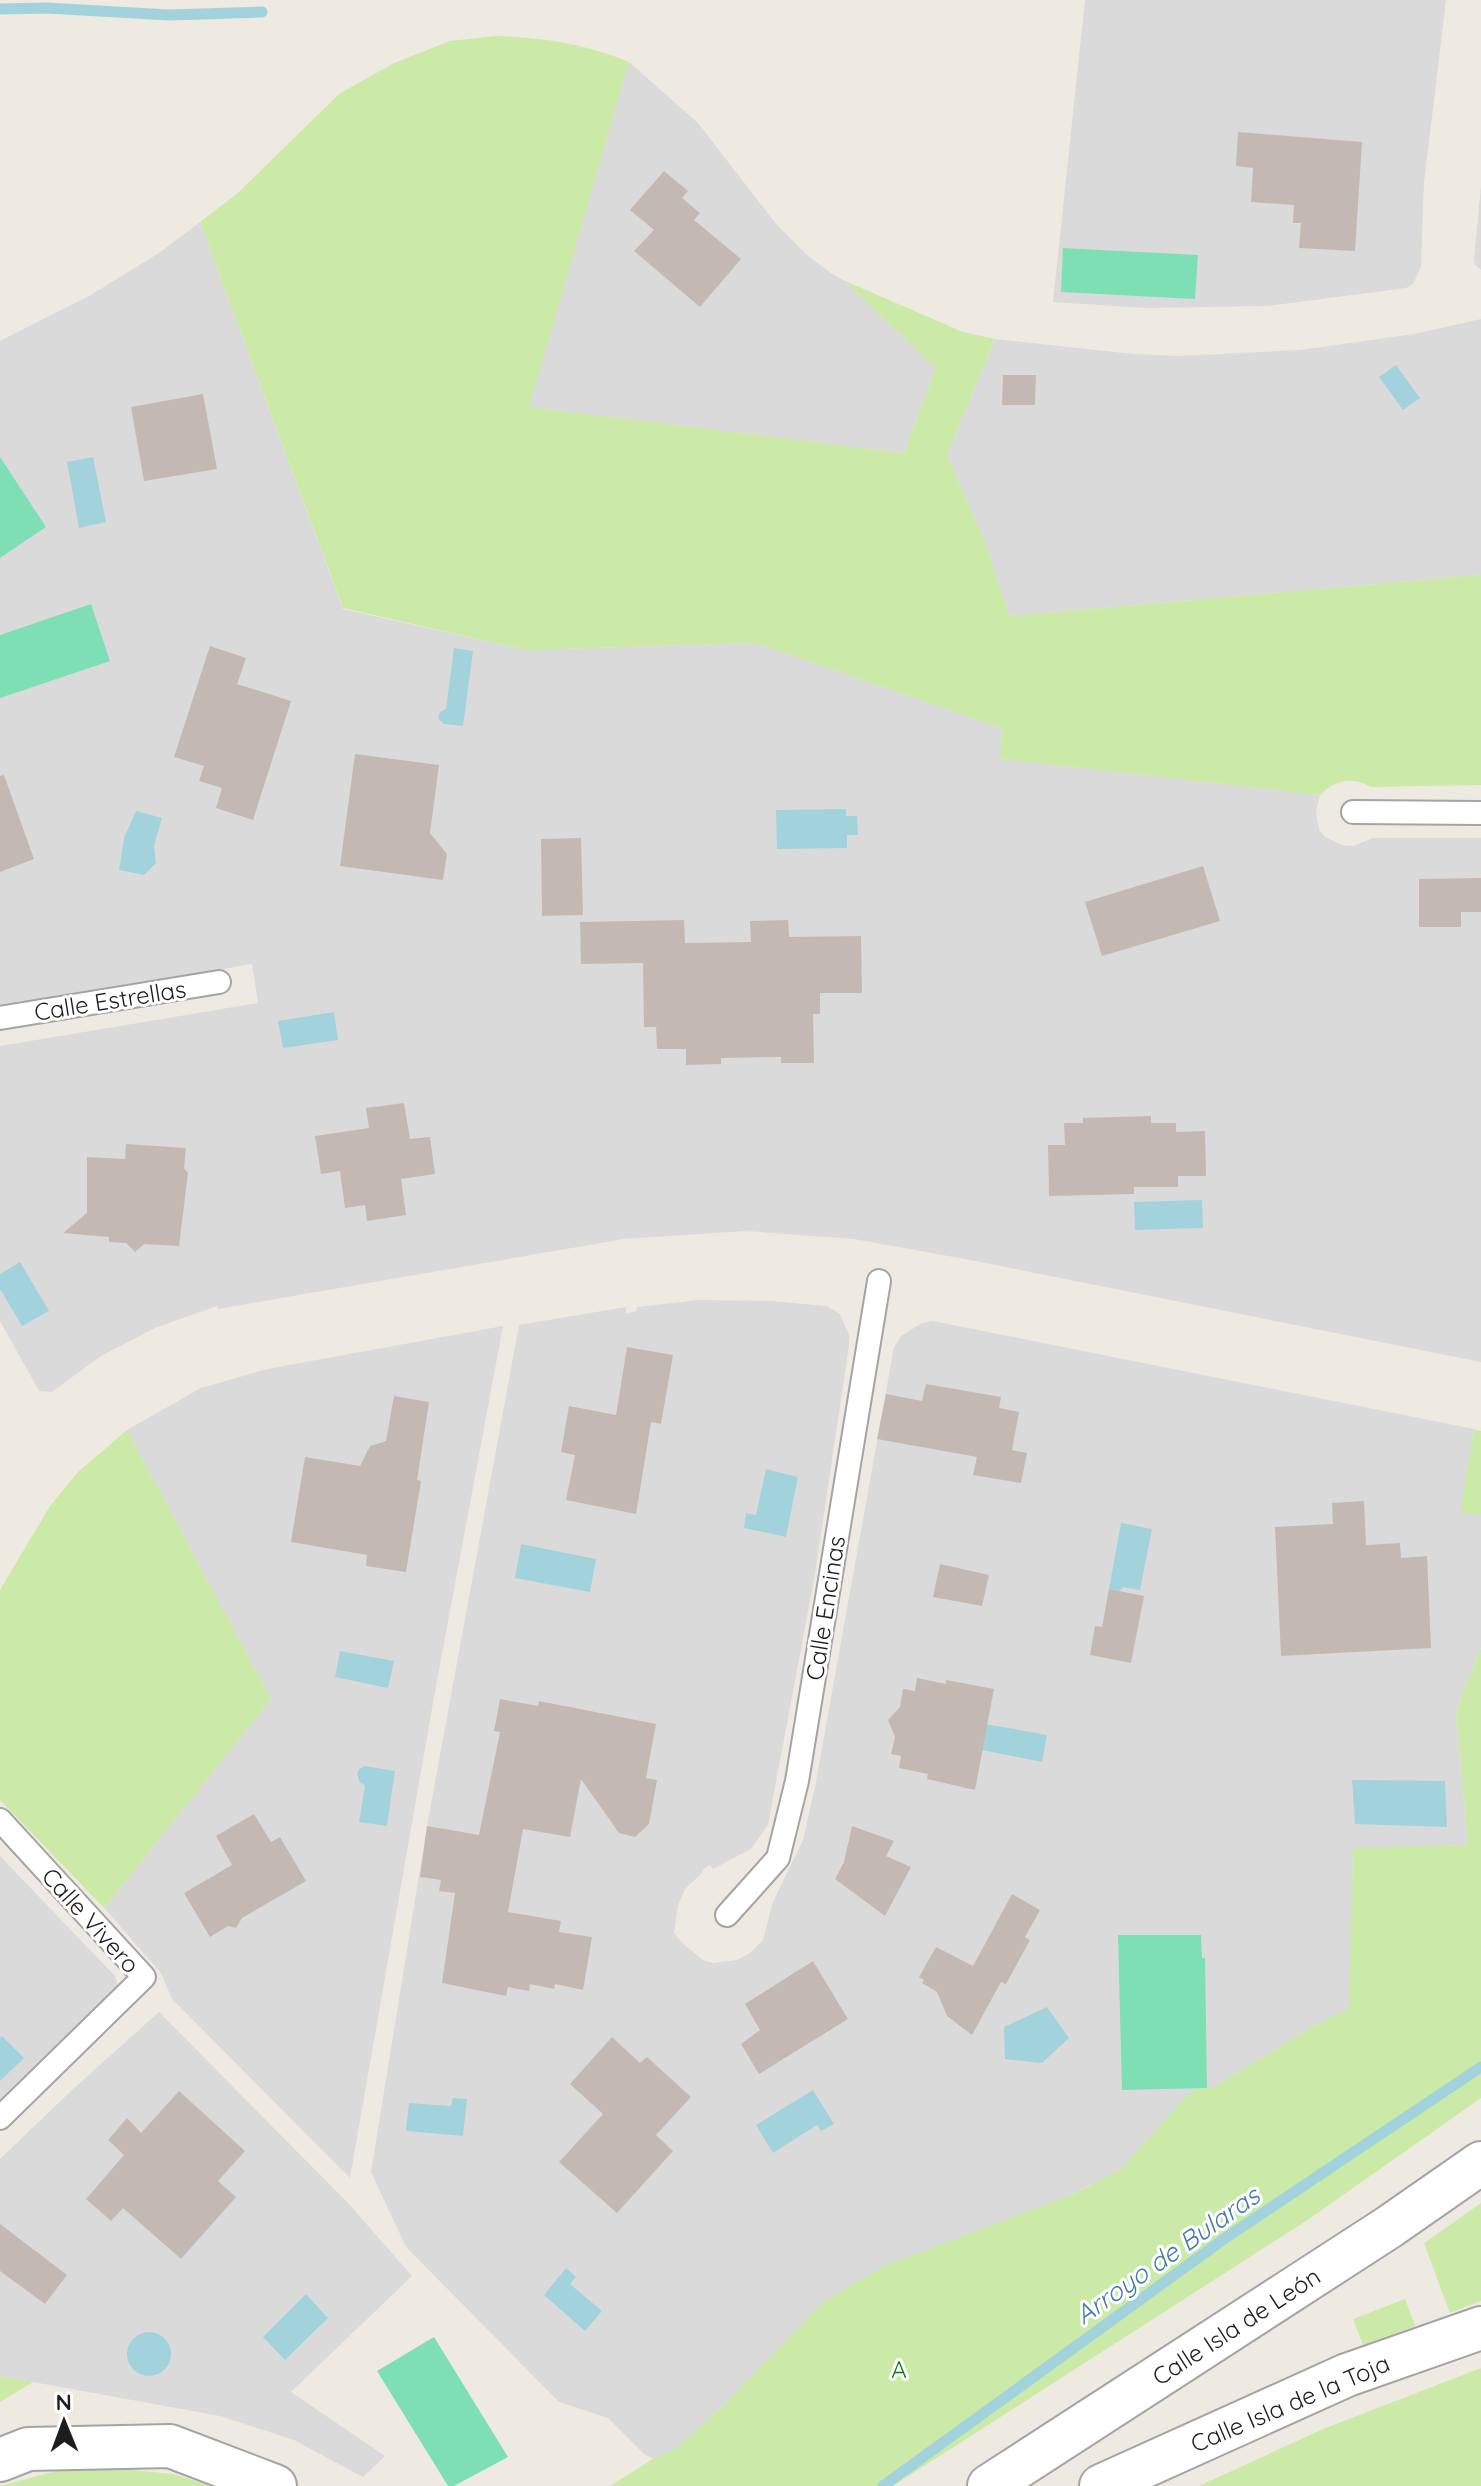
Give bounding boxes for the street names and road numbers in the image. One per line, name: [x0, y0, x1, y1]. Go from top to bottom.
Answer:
street label: Calle Estrellas: [32, 973, 188, 1027]
street label: Calle Encinas: [799, 1534, 851, 1682]
street label: Calle Vivero: [36, 1861, 146, 1979]
street label: Calle Isla de León: [1146, 2260, 1326, 2392]
street label: Calle Isla de la Toja: [1186, 2347, 1394, 2459]

